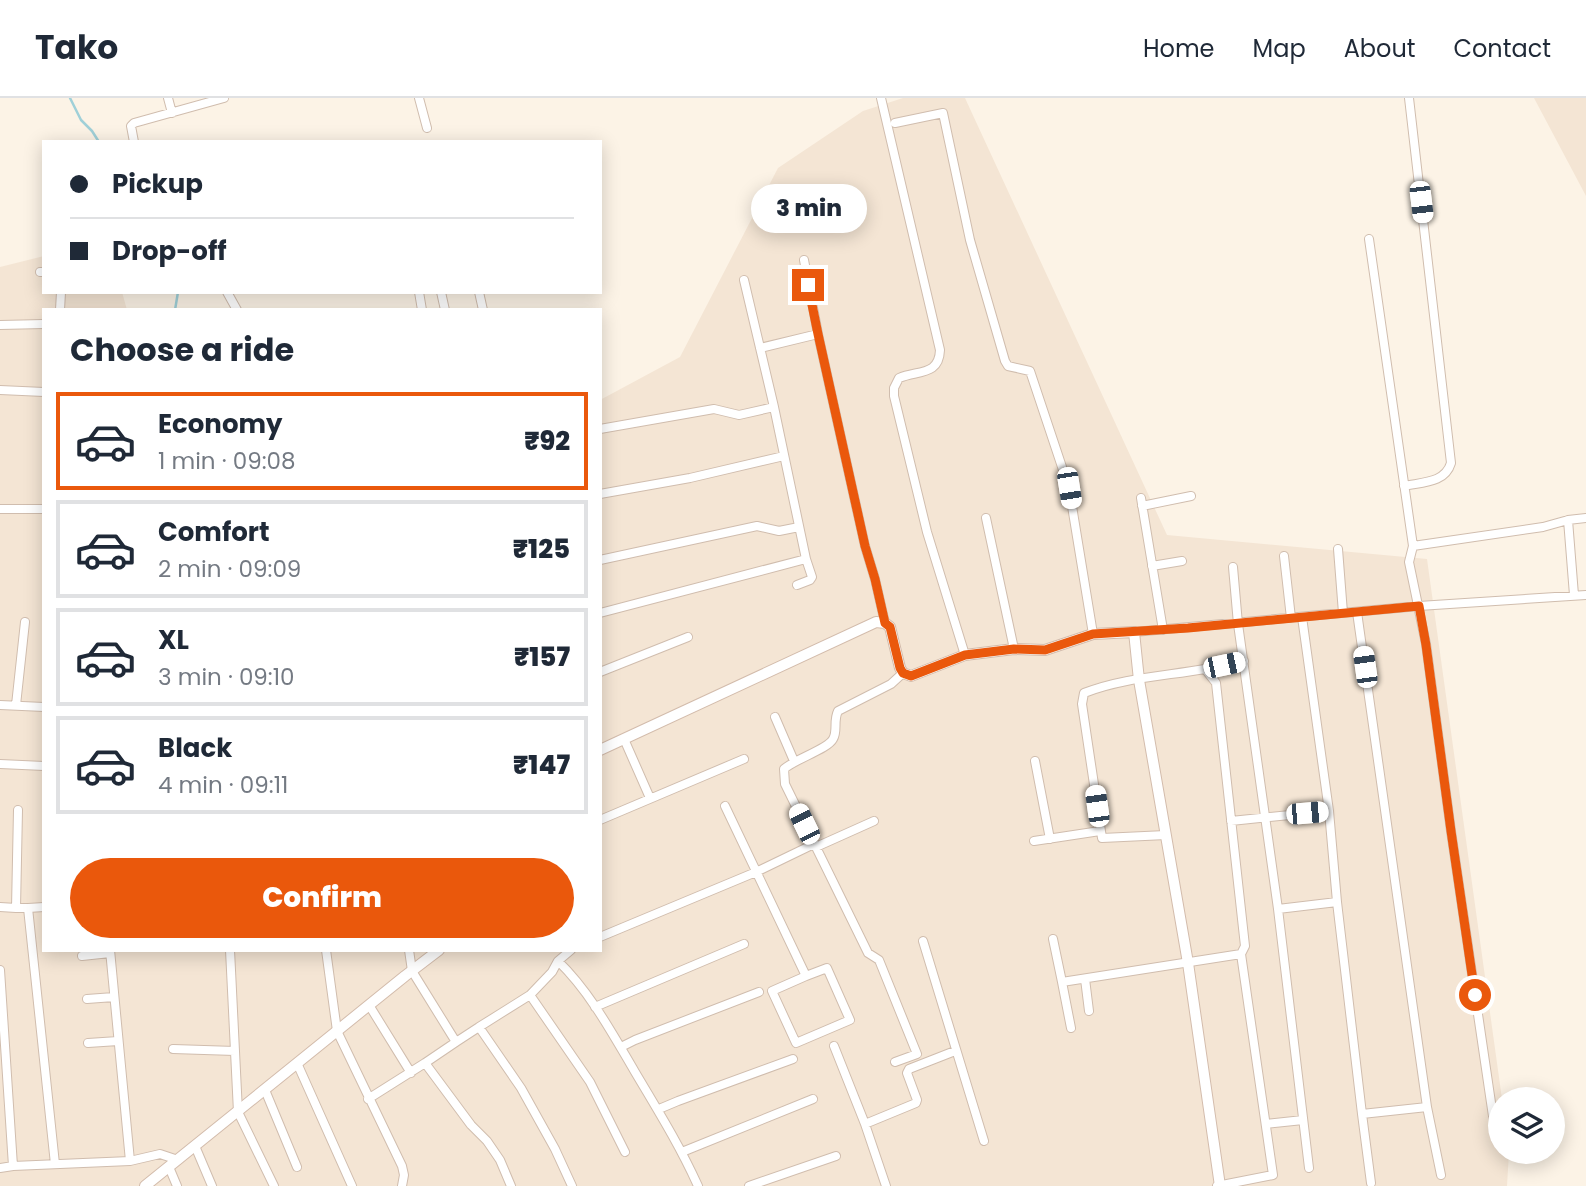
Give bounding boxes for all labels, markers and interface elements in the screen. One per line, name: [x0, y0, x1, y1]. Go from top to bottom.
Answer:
text: Tako: [35, 24, 118, 71]
text: Home: [1143, 32, 1215, 65]
text: Map: [1253, 32, 1306, 65]
text: About: [1344, 32, 1415, 65]
text: Contact: [1453, 32, 1551, 65]
text: Pickup: [112, 166, 203, 202]
car: [1409, 180, 1434, 224]
callout: 3 min: [750, 184, 866, 232]
text: 3 min: [776, 192, 842, 224]
text: Drop-off: [112, 233, 227, 269]
route end: [792, 269, 824, 301]
text: Choose a ride: [70, 327, 294, 372]
text: Economy: [158, 406, 282, 442]
icon: car: [74, 410, 137, 473]
text: ₹92: [524, 423, 570, 459]
text: 1 min · 09:08: [158, 445, 296, 477]
car: [1056, 466, 1083, 510]
text: Comfort: [158, 514, 270, 550]
icon: car: [74, 518, 137, 581]
text: ₹125: [513, 531, 570, 567]
text: 2 min · 09:09: [158, 553, 301, 585]
text: XL: [158, 622, 189, 658]
icon: car: [74, 626, 137, 689]
text: ₹157: [514, 639, 570, 675]
car: [1352, 645, 1379, 689]
car: [1202, 650, 1247, 680]
text: 3 min · 09:10: [158, 661, 295, 693]
text: Black: [158, 730, 232, 766]
icon: car: [74, 734, 137, 797]
text: ₹147: [513, 747, 570, 783]
text: 4 min · 09:11: [158, 769, 288, 801]
car: [1084, 784, 1111, 828]
car: [786, 801, 823, 847]
car: [1286, 801, 1329, 825]
button: Confirm: [70, 858, 574, 938]
route start: [1459, 979, 1491, 1011]
map controls: [1488, 1087, 1565, 1164]
button: layers: [1488, 1087, 1565, 1164]

